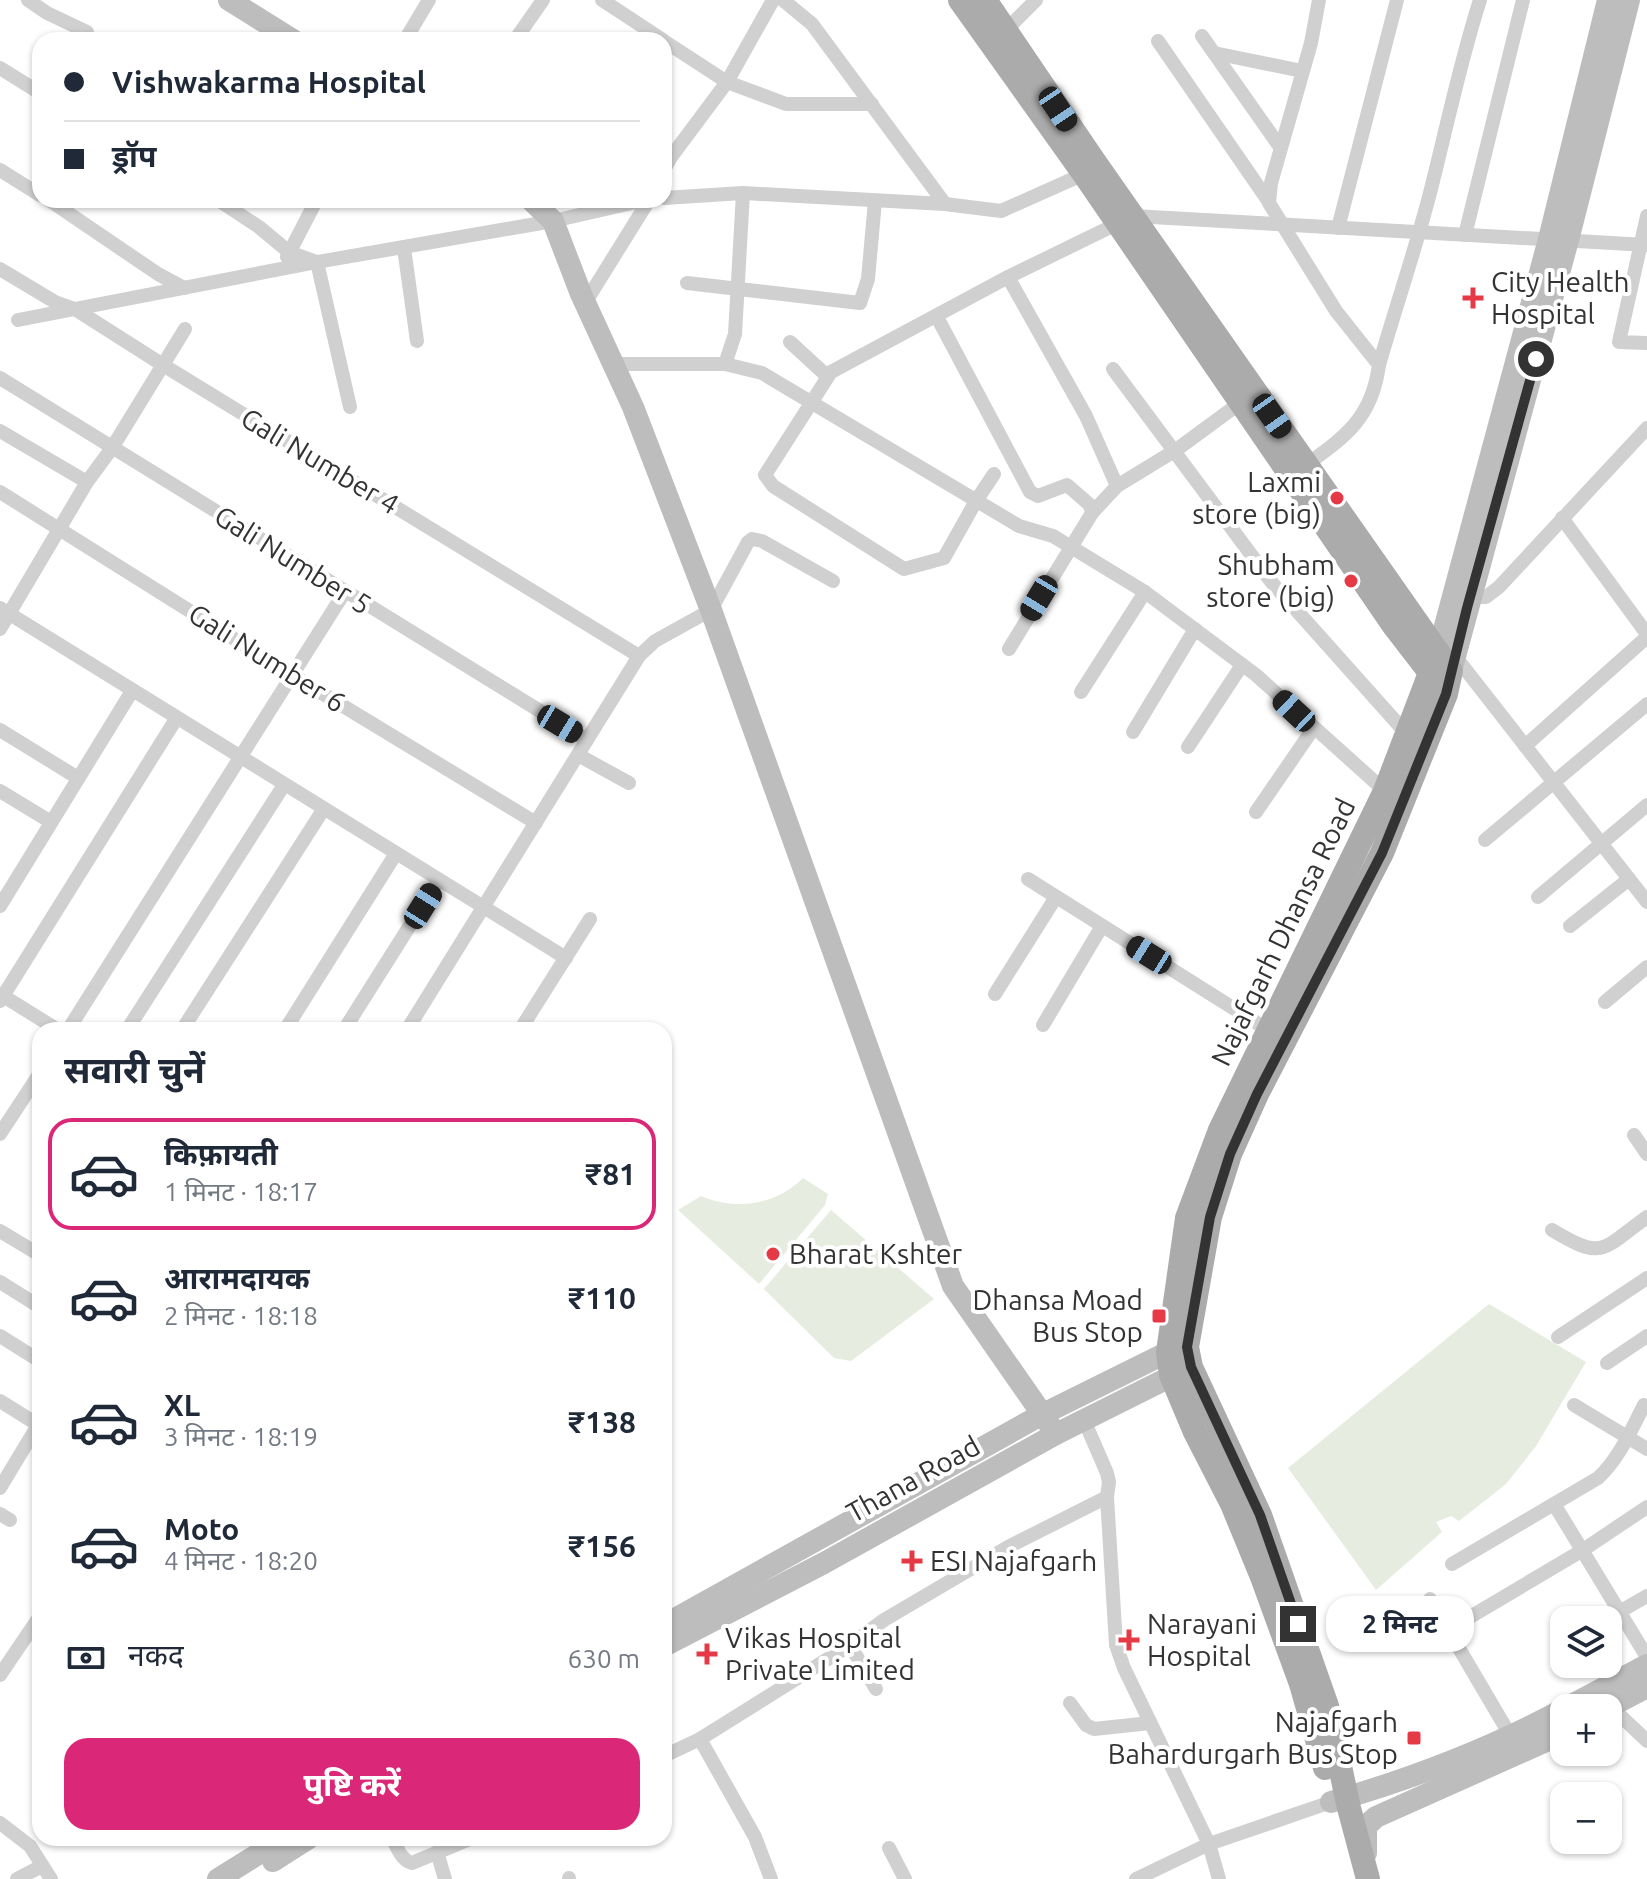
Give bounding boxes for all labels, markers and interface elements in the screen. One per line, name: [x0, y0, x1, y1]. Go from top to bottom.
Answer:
text: Vishwakarma Hospital: [112, 65, 426, 99]
car: [1035, 82, 1081, 136]
text: ड्रॉप: [112, 139, 156, 173]
place label: City Health Hospital: [1491, 266, 1630, 329]
marker: City Health Hospital: [1462, 287, 1484, 309]
route start: [1518, 341, 1554, 377]
car: [1248, 389, 1296, 443]
street label: Gali Number 4: [236, 401, 405, 520]
place label: Laxmi store (big): [1192, 466, 1321, 530]
marker: Laxmi store (big): [1328, 489, 1346, 507]
street label: Gali Number 5: [209, 499, 377, 620]
place label: Shubham store (big): [1206, 549, 1335, 613]
car: [1016, 571, 1062, 625]
marker: Shubham store (big): [1342, 572, 1360, 590]
street label: Gali Number 6: [183, 597, 351, 718]
car: [1268, 686, 1320, 736]
car: [533, 701, 587, 747]
street label: Najafgarh Dhansa Road: [1204, 793, 1361, 1070]
car: [400, 879, 446, 933]
car: [1122, 932, 1176, 978]
text: सवारी चुनें: [64, 1049, 205, 1090]
text: किफ़ायती: [164, 1137, 278, 1171]
icon: car: [68, 1138, 140, 1210]
text: ₹81: [585, 1157, 636, 1191]
text: 1 मिनट · 18:17: [164, 1177, 318, 1206]
place label: Bharat Kshter: [789, 1238, 963, 1269]
marker: Bharat Kshter: [764, 1245, 782, 1263]
text: आरामदायक: [164, 1261, 310, 1295]
icon: car: [68, 1262, 140, 1334]
text: ₹110: [568, 1281, 636, 1315]
place label: Dhansa Moad Bus Stop: [972, 1284, 1143, 1347]
text: 2 मिनट · 18:18: [164, 1301, 318, 1330]
marker: Dhansa Moad Bus Stop: [1150, 1307, 1168, 1325]
icon: car: [68, 1386, 140, 1458]
text: XL: [164, 1388, 200, 1422]
text: ₹138: [568, 1405, 636, 1439]
text: 3 मिनट · 18:19: [164, 1422, 318, 1451]
street label: Thana Road: [841, 1429, 985, 1528]
icon: car: [68, 1510, 140, 1582]
text: Moto: [164, 1512, 239, 1546]
text: ₹156: [568, 1529, 636, 1563]
place label: ESI Najafgarh: [930, 1545, 1097, 1576]
text: 4 मिनट · 18:20: [164, 1546, 318, 1575]
marker: ESI Najafgarh: [901, 1550, 923, 1572]
callout: 2 मिनट: [1326, 1596, 1474, 1652]
route end: [1280, 1606, 1316, 1642]
map controls: [1550, 1606, 1622, 1854]
button: layers: [1550, 1606, 1622, 1678]
place label: Narayani Hospital: [1147, 1608, 1257, 1671]
text: 2 मिनट: [1362, 1609, 1438, 1638]
place label: Vikas Hospital Private Limited: [725, 1622, 915, 1685]
marker: Narayani Hospital: [1118, 1629, 1140, 1651]
icon: cash: [64, 1636, 108, 1680]
text: नकद: [128, 1638, 184, 1672]
marker: Vikas Hospital Private Limited: [696, 1643, 718, 1665]
text: 630 m: [568, 1644, 640, 1673]
button: +: [1550, 1694, 1622, 1766]
place label: Najafgarh Bahardurgarh Bus Stop: [1108, 1706, 1398, 1769]
marker: Najafgarh Bahardurgarh Bus Stop: [1405, 1729, 1423, 1747]
button: पुष्टि करें: [64, 1738, 640, 1830]
button: −: [1550, 1782, 1622, 1854]

